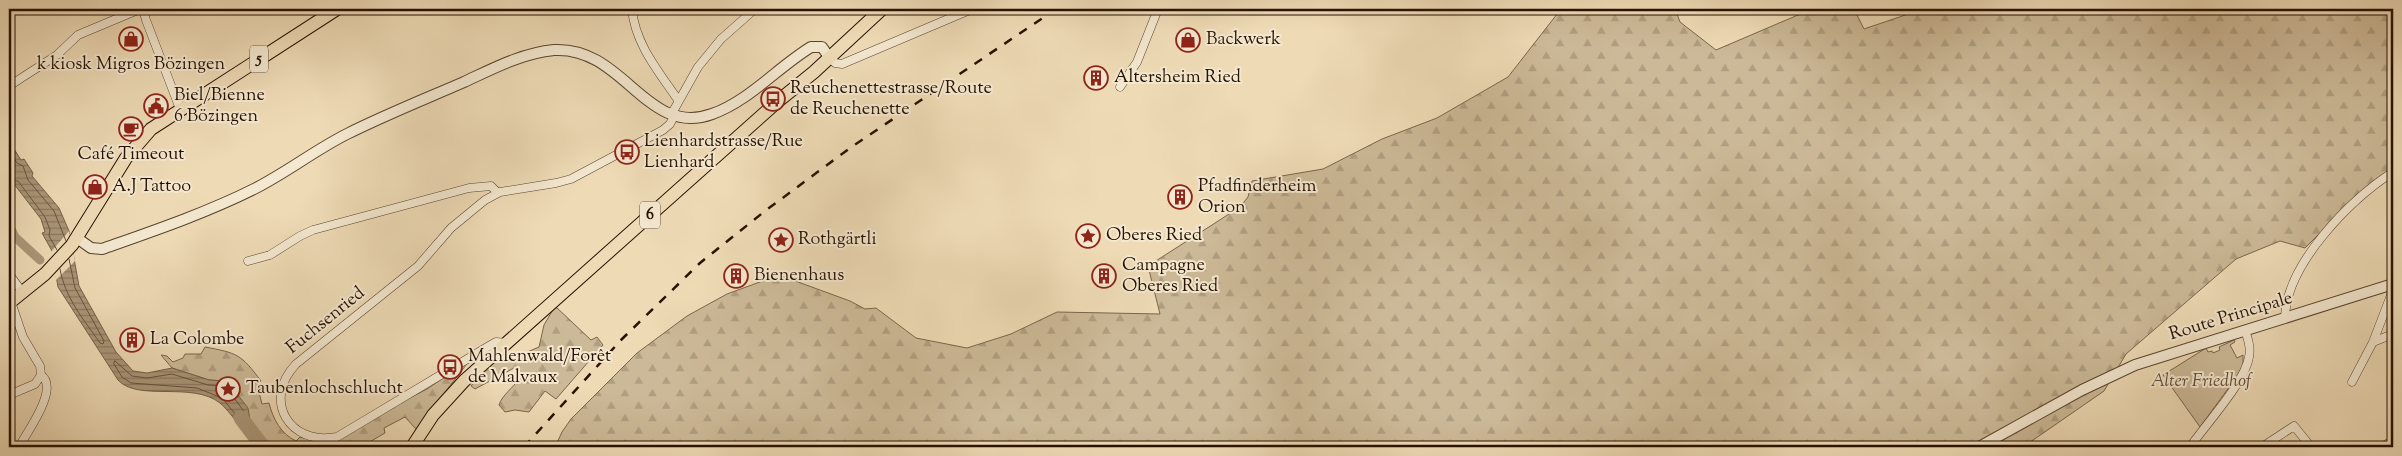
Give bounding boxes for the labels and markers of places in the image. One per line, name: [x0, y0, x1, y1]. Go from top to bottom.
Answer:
shop icon: k kiosk Migros Bözingen: [118, 26, 144, 52]
shop icon: Backwerk: [1175, 27, 1201, 53]
place label: Backwerk: [1206, 27, 1281, 53]
place label: k kiosk Migros Bözingen: [37, 52, 225, 78]
building icon: Altersheim Ried: [1083, 65, 1109, 91]
place label: Altersheim Ried: [1114, 65, 1241, 91]
place label: Reuchenettestrasse/Route de Reuchenette: [790, 76, 992, 123]
place label: Biel/Bienne 6 Bözingen: [174, 83, 265, 130]
bus stop icon: Reuchenettestrasse/Route de Reuchenette: [760, 86, 786, 112]
public building icon: Biel/Bienne 6 Bözingen: [143, 93, 169, 119]
cafe icon: Café Timeout: [118, 116, 144, 142]
place label: Lienhardstrasse/Rue Lienhard: [644, 129, 803, 176]
bus stop icon: Lienhardstrasse/Rue Lienhard: [614, 139, 640, 165]
place label: Café Timeout: [78, 142, 184, 168]
shop icon: A.J Tattoo: [82, 174, 108, 200]
place label: A.J Tattoo: [112, 174, 191, 200]
place label: Pfadfinderheim Orion: [1198, 174, 1316, 221]
building icon: Pfadfinderheim Orion: [1167, 184, 1193, 210]
place icon: Oberes Ried: [1075, 223, 1101, 249]
place label: Oberes Ried: [1106, 223, 1202, 249]
place icon: Rothgärtli: [768, 227, 794, 253]
place label: Rothgärtli: [798, 227, 877, 253]
place label: Campagne Oberes Ried: [1122, 253, 1218, 300]
building icon: Bienenhaus: [723, 263, 749, 289]
place label: Bienenhaus: [754, 263, 844, 289]
building icon: Campagne Oberes Ried: [1091, 263, 1117, 289]
building icon: La Colombe: [119, 327, 145, 353]
place label: La Colombe: [150, 327, 244, 353]
place label: Mahlenwald/Forêt de Malvaux: [468, 344, 611, 391]
bus stop icon: Mahlenwald/Forêt de Malvaux: [437, 354, 463, 380]
place icon: Taubenlochschlucht: [215, 376, 241, 402]
place label: Taubenlochschlucht: [246, 376, 403, 402]

